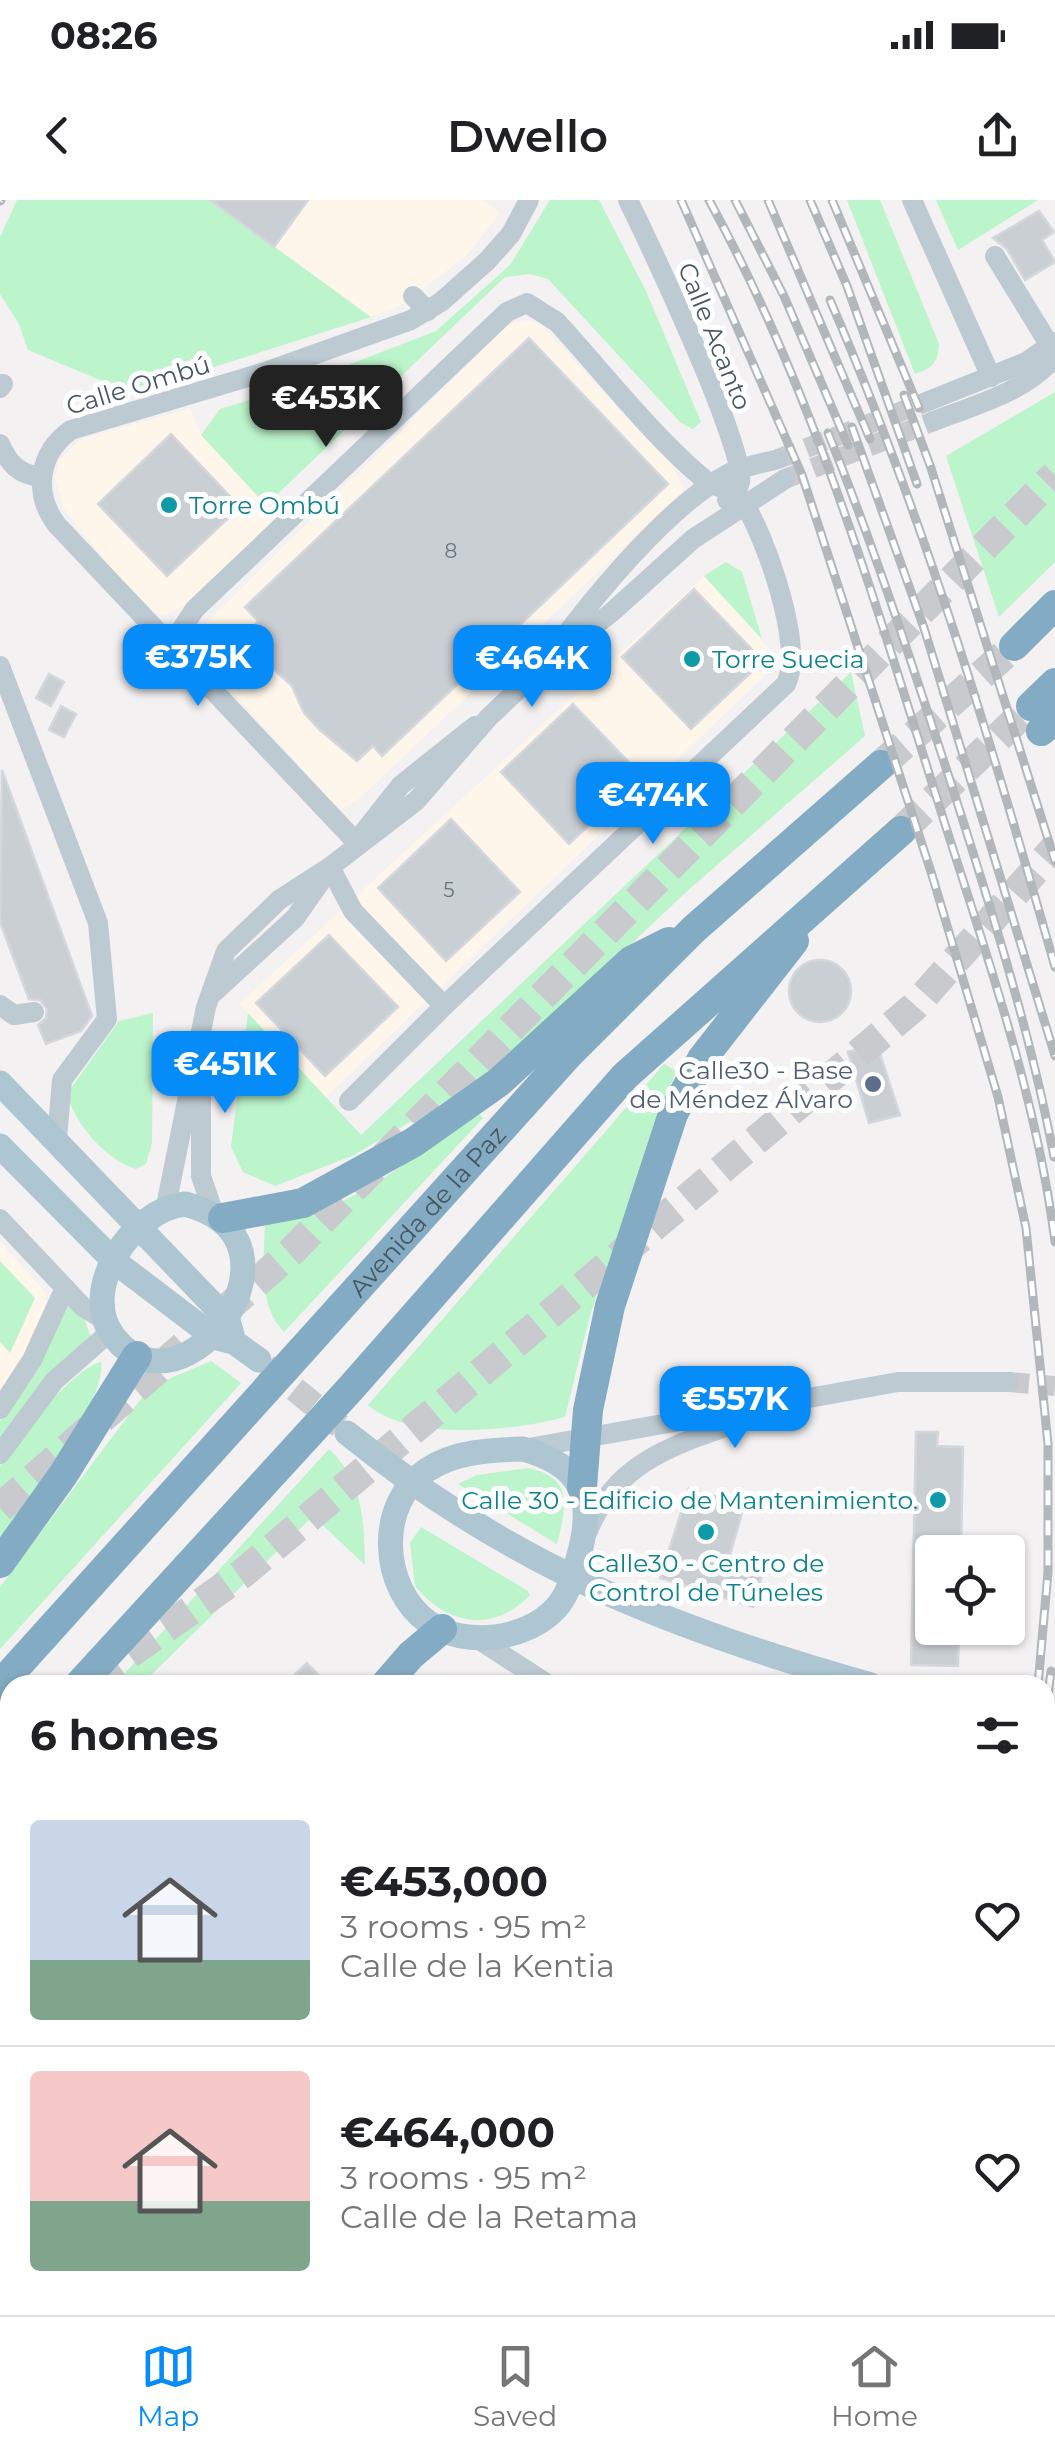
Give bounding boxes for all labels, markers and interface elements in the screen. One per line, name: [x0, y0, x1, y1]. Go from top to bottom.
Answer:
text: 08:26: [50, 12, 157, 59]
icon: back: [30, 108, 85, 163]
text: Dwello: [447, 108, 608, 163]
icon: share: [970, 108, 1025, 163]
street label: Calle Acanto: [672, 258, 758, 414]
street label: Calle Ombú: [63, 349, 213, 421]
pin: €453K: [256, 365, 396, 450]
text: €453K: [271, 378, 381, 417]
place label: Torre Ombú: [189, 490, 340, 520]
marker: Torre Ombú: [158, 494, 180, 516]
house number: 8: [445, 539, 457, 563]
pin: €375K: [128, 624, 268, 709]
pin: €464K: [462, 625, 602, 710]
text: €375K: [145, 637, 251, 676]
text: €464K: [475, 638, 589, 677]
place label: Torre Suecia: [712, 644, 864, 674]
marker: Torre Suecia: [681, 648, 703, 670]
pin: €474K: [583, 762, 723, 847]
text: €474K: [598, 775, 708, 814]
house number: 5: [443, 878, 455, 902]
pin: €451K: [155, 1031, 295, 1116]
text: €451K: [174, 1044, 276, 1083]
place label: Calle30 - Base de Méndez Álvaro: [629, 1055, 853, 1114]
marker: Calle30 - Base de Méndez Álvaro: [862, 1073, 884, 1095]
street label: Avenida de la Paz: [343, 1120, 512, 1303]
pin: €557K: [665, 1366, 805, 1451]
text: €557K: [682, 1379, 788, 1418]
place label: Calle 30 - Edificio de Mantenimiento.: [461, 1485, 918, 1515]
marker: Calle 30 - Edificio de Mantenimiento.: [927, 1489, 949, 1511]
marker: Calle30 - Centro de Control de Túneles: [695, 1521, 717, 1543]
map controls: [915, 1535, 1025, 1645]
button: locate: [915, 1535, 1025, 1645]
place label: Calle30 - Centro de Control de Túneles: [588, 1548, 824, 1607]
icon: filters: [970, 1708, 1025, 1763]
text: 6 homes: [30, 1709, 218, 1761]
text: €453,000: [340, 1855, 548, 1907]
icon: home: [110, 1860, 230, 1980]
icon: heart: [970, 1893, 1025, 1948]
text: 3 rooms · 95 m²: [340, 1907, 587, 1946]
text: Calle de la Kentia: [340, 1946, 615, 1985]
text: €464,000: [340, 2106, 555, 2158]
icon: home: [110, 2111, 230, 2231]
icon: heart: [970, 2144, 1025, 2199]
text: 3 rooms · 95 m²: [340, 2158, 587, 2197]
text: Calle de la Retama: [340, 2197, 638, 2236]
tab: Map: [137, 2339, 199, 2433]
tab: Saved: [473, 2339, 557, 2433]
tab: Home: [831, 2339, 918, 2433]

